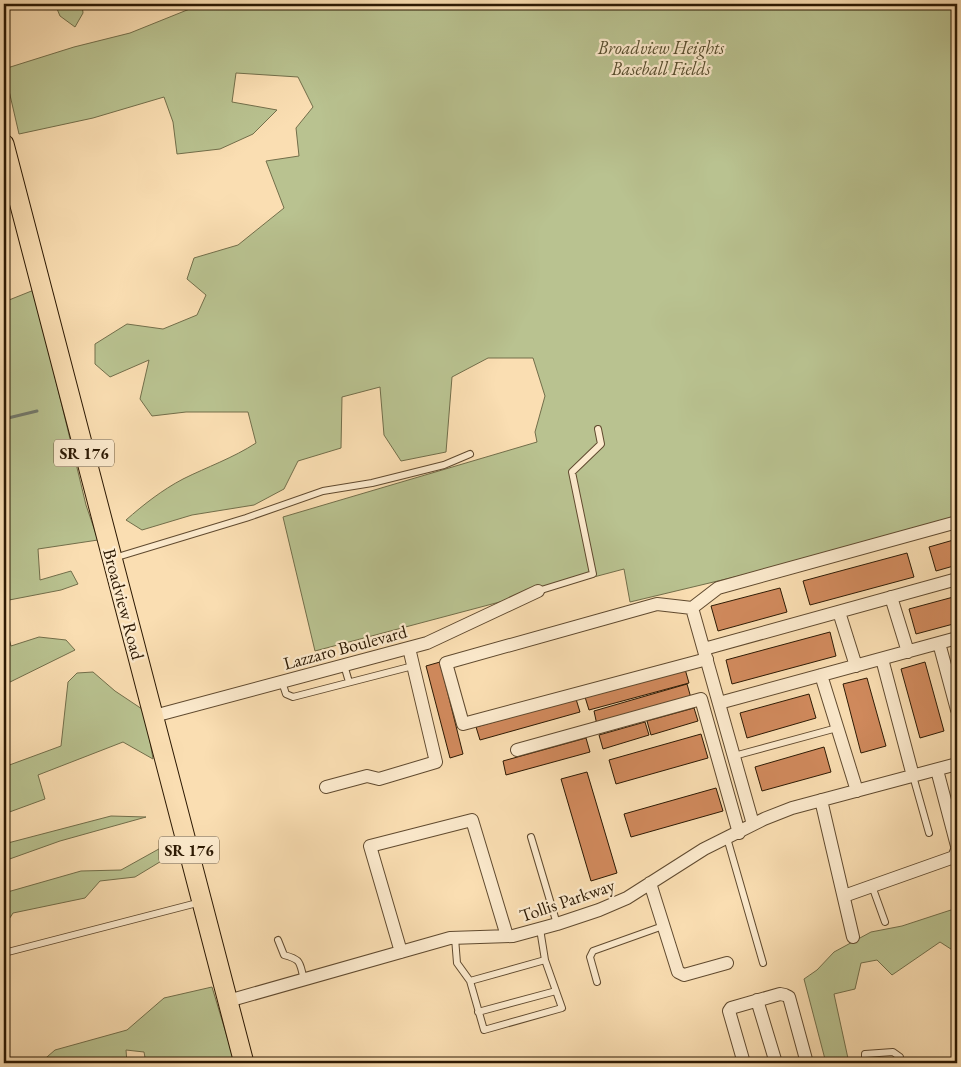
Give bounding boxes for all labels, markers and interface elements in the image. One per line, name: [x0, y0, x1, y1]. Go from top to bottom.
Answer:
park label: Broadview Heights Baseball Fields: [597, 36, 725, 80]
road number: SR 176: [54, 439, 114, 466]
street label: Broadview Road: [98, 546, 150, 663]
street label: Lazzaro Boulevard: [281, 619, 410, 675]
road number: SR 176: [159, 836, 219, 864]
street label: Tollis Parkway: [516, 873, 618, 927]

